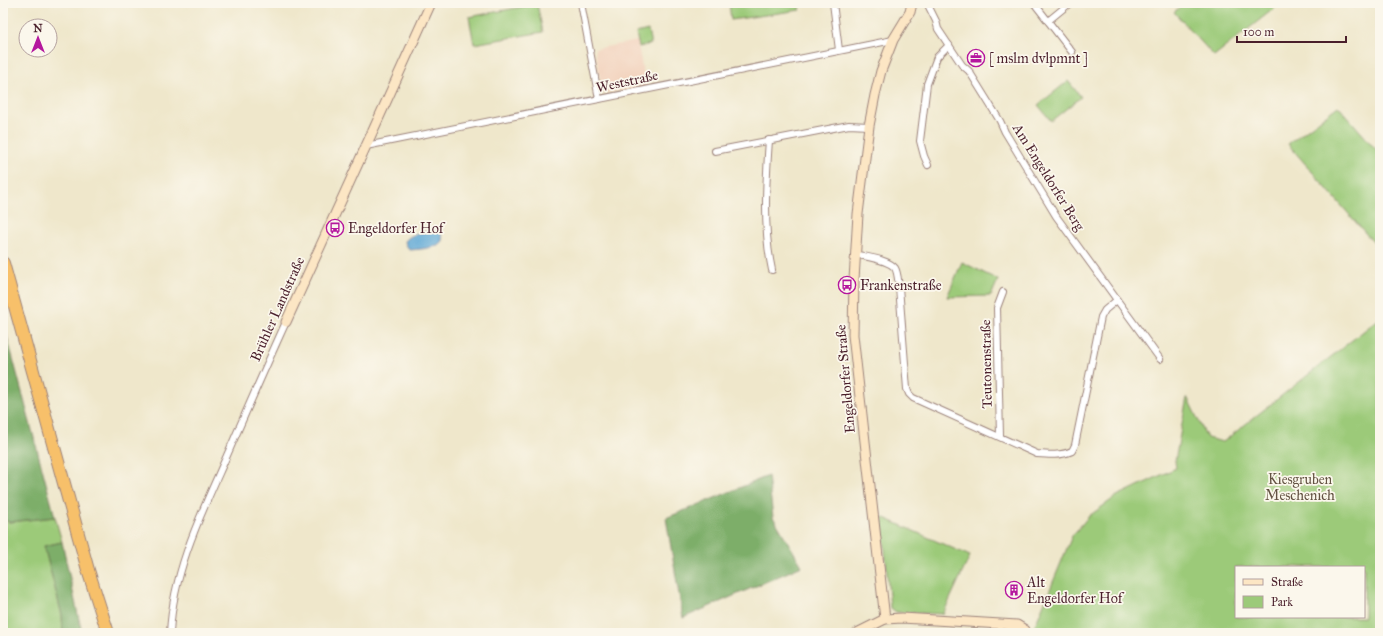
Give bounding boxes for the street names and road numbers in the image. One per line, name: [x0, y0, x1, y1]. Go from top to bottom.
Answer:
street label: Weststraße: [595, 67, 660, 96]
street label: Am Engeldorfer Berg: [1008, 120, 1089, 234]
street label: Brühler Landstraße: [247, 254, 308, 364]
street label: Teutonenstraße: [977, 319, 996, 409]
street label: Engeldorfer Straße: [832, 324, 859, 434]

